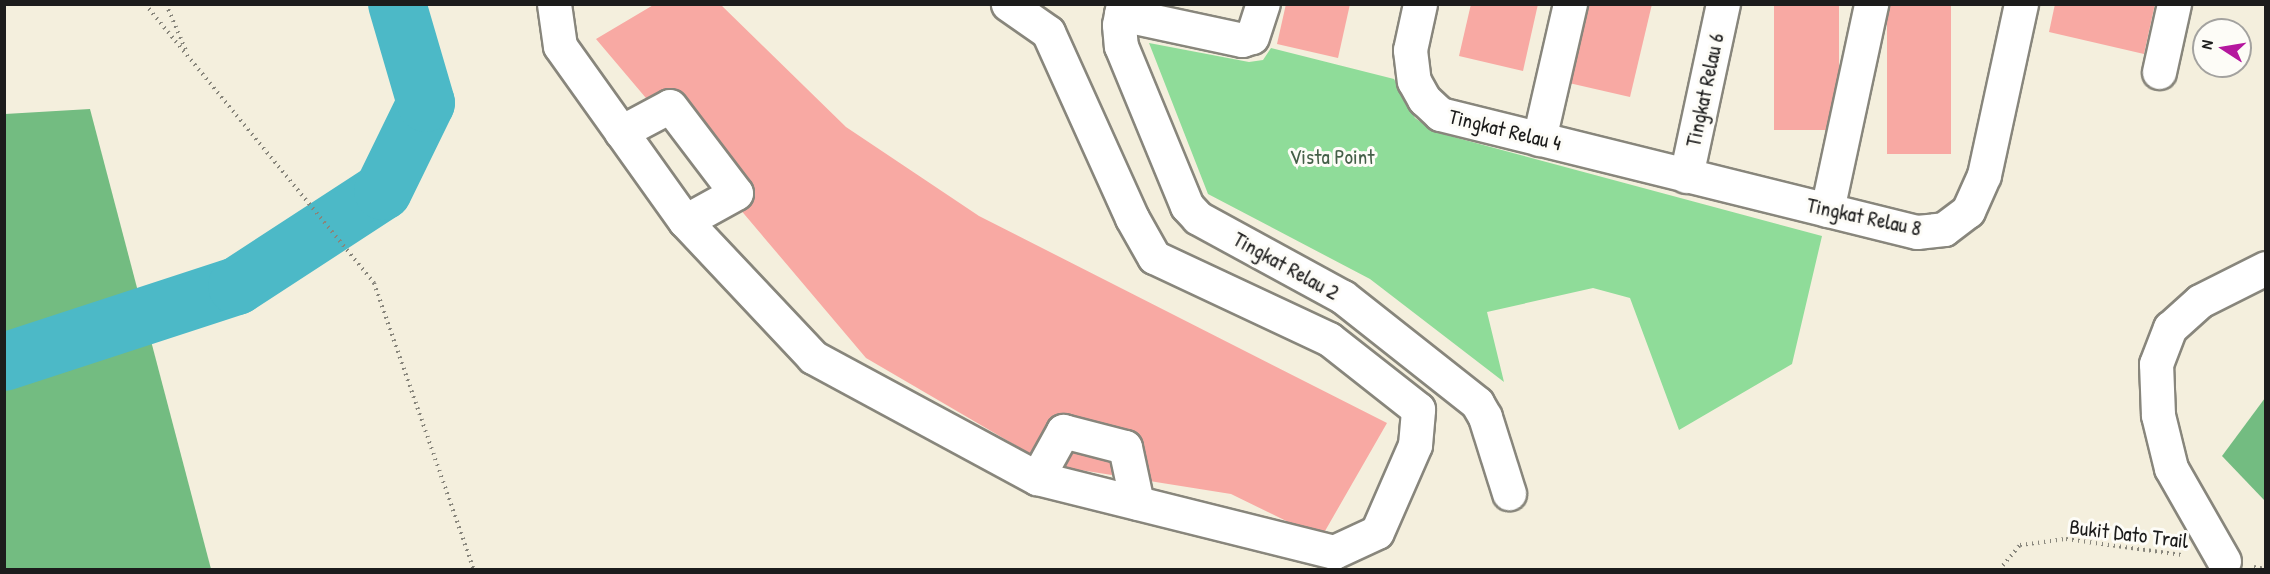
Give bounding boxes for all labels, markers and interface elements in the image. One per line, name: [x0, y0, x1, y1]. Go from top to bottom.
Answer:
north arrow: [2192, 18, 2252, 78]
street label: Tingkat Relau 6: [1681, 31, 1729, 149]
text: N: [2195, 38, 2218, 51]
street label: Tingkat Relau 4: [1446, 104, 1564, 156]
park label: Vista Point: [1290, 144, 1374, 170]
street label: Tingkat Relau 8: [1804, 193, 1924, 241]
street label: Tingkat Relau 2: [1229, 227, 1343, 305]
street label: Bukit Dato Trail: [2068, 514, 2190, 554]

